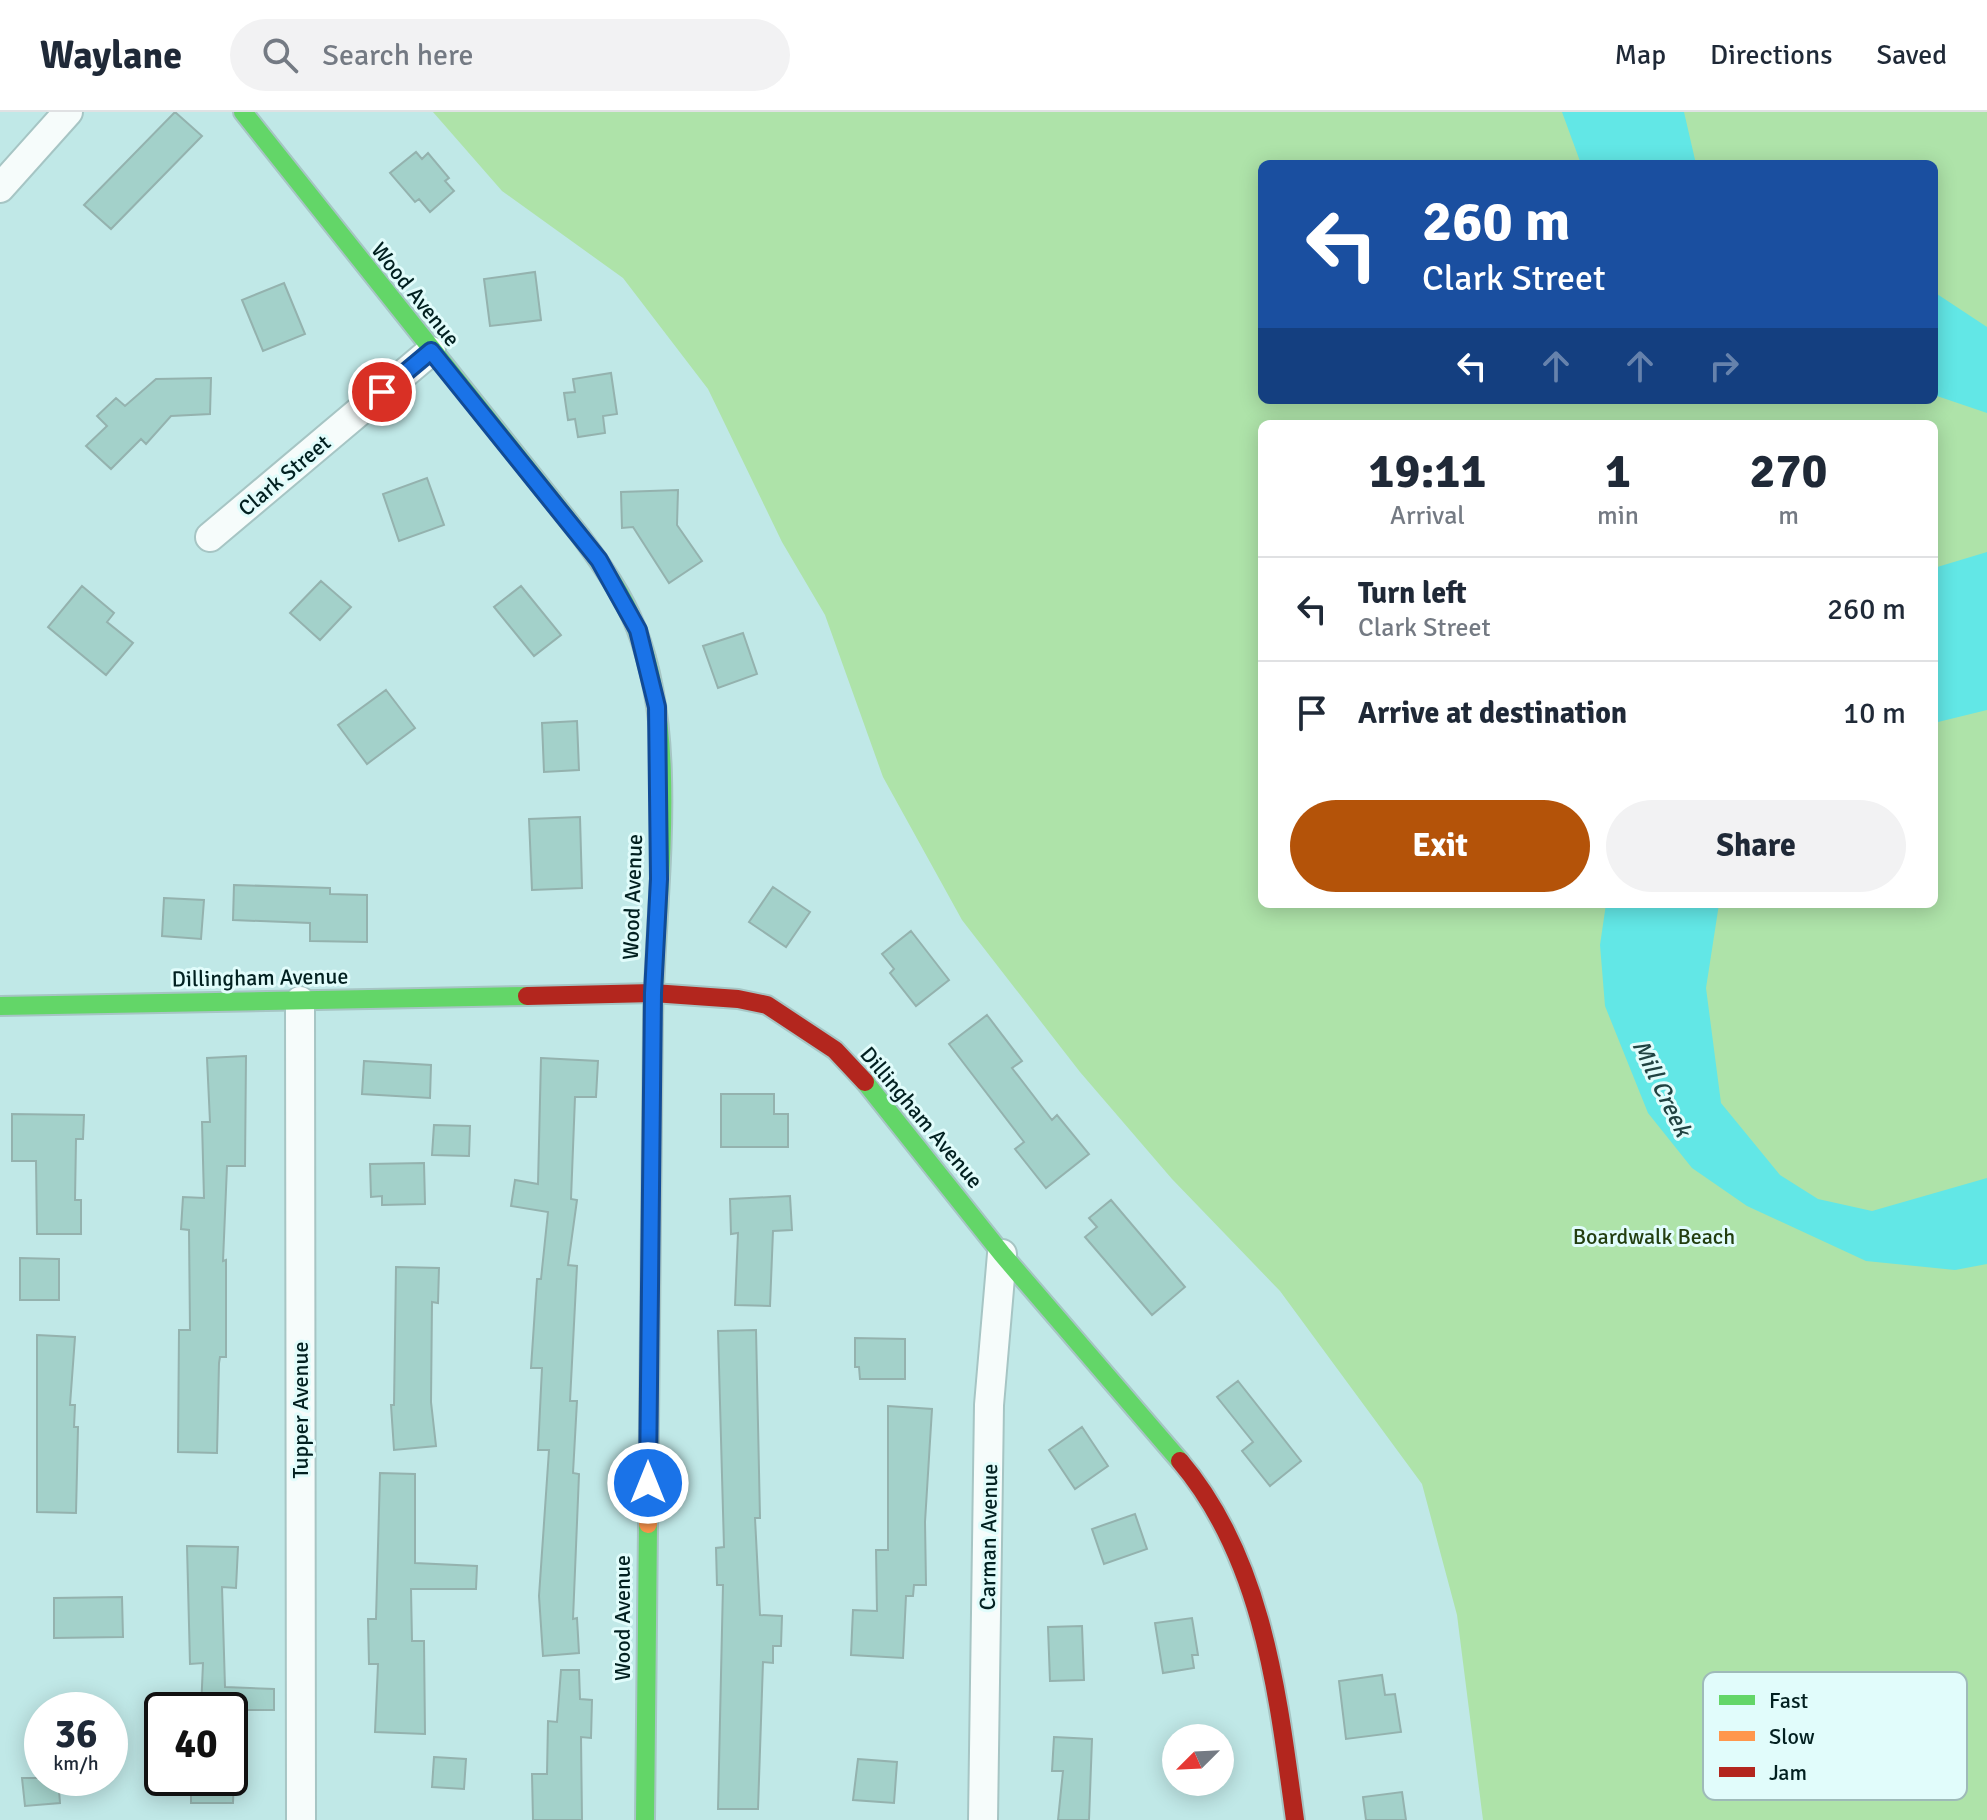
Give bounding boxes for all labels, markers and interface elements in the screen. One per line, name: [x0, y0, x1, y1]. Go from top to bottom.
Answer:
search box: [230, 19, 790, 91]
text: Waylane: [40, 32, 182, 79]
icon: search: [258, 33, 302, 77]
text: Search here: [322, 37, 474, 74]
text: Map: [1614, 38, 1666, 72]
text: Directions: [1710, 38, 1832, 72]
text: Saved: [1876, 38, 1947, 72]
text: 260 m: [1422, 187, 1570, 256]
icon: left: [1290, 192, 1394, 296]
street label: Wood Avenue: [365, 237, 466, 352]
text: Clark Street: [1422, 256, 1606, 301]
icon: left: [1450, 344, 1494, 388]
icon: ahead: [1534, 344, 1578, 388]
icon: ahead: [1618, 344, 1662, 388]
icon: right: [1702, 344, 1746, 388]
pin: [348, 358, 416, 426]
icon: arrive: [360, 370, 404, 414]
street label: Clark Street: [233, 429, 336, 522]
text: 19:11: [1369, 442, 1486, 501]
text: 1: [1605, 442, 1631, 501]
text: 270: [1750, 442, 1827, 501]
text: Arrival: [1390, 500, 1465, 532]
text: min: [1597, 500, 1639, 532]
text: m: [1778, 500, 1799, 532]
text: Turn left: [1358, 575, 1467, 612]
icon: left: [1290, 587, 1334, 631]
text: 260 m: [1827, 591, 1906, 628]
text: Clark Street: [1358, 612, 1491, 644]
icon: arrive: [1290, 691, 1334, 735]
text: Arrive at destination: [1358, 695, 1627, 732]
text: 10 m: [1843, 695, 1906, 732]
button: Exit: [1290, 800, 1590, 892]
button: Share: [1606, 800, 1906, 892]
street label: Wood Avenue: [617, 834, 648, 960]
street label: Dillingham Avenue: [171, 962, 349, 993]
water label: Mill Creek: [1626, 1035, 1699, 1143]
street label: Dillingham Avenue: [854, 1041, 989, 1194]
park label: Boardwalk Beach: [1573, 1223, 1735, 1250]
street label: Tupper Avenue: [287, 1341, 314, 1479]
position arrow: [606, 1441, 690, 1525]
street label: Carman Avenue: [974, 1463, 1003, 1611]
street label: Wood Avenue: [609, 1555, 636, 1681]
legend: [1703, 1672, 1967, 1800]
text: Fast: [1769, 1687, 1809, 1714]
speed limit sign: 40: [144, 1692, 248, 1796]
text: 36: [54, 1709, 98, 1759]
text: Slow: [1769, 1723, 1815, 1750]
north arrow: [1162, 1724, 1234, 1796]
map controls: [1162, 1724, 1234, 1796]
text: km/h: [53, 1751, 99, 1776]
text: Jam: [1769, 1759, 1807, 1786]

